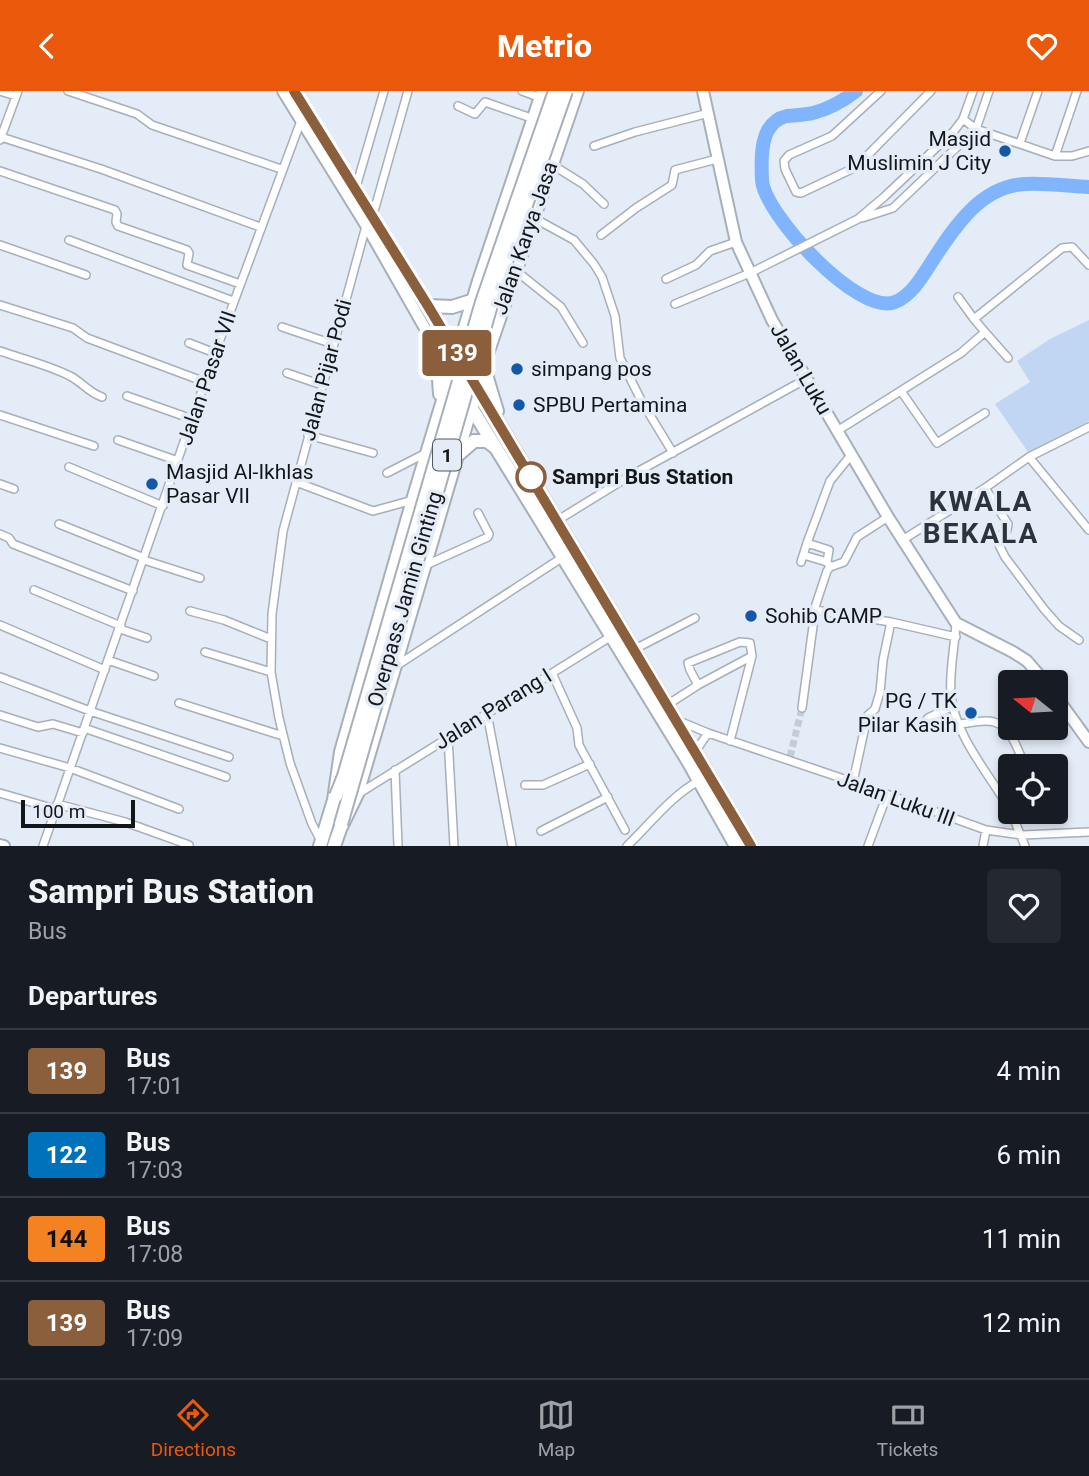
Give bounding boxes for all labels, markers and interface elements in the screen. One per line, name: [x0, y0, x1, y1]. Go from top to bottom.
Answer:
icon: back: [28, 27, 66, 65]
text: Metrio: [497, 27, 592, 65]
icon: heart: [1023, 27, 1061, 65]
place label: Masjid Muslimin J City: [847, 127, 991, 175]
marker: Masjid Muslimin J City: [997, 143, 1013, 159]
street label: Jalan Karya Jasa: [488, 158, 562, 318]
street label: Jalan Pijar Podi: [296, 297, 356, 443]
street label: Jalan Pasar VII: [173, 308, 241, 448]
street label: Jalan Luku: [765, 319, 837, 419]
line badge: 139: [417, 330, 497, 376]
text: 139: [436, 339, 478, 367]
place label: simpang pos: [531, 357, 652, 381]
marker: simpang pos: [509, 361, 525, 377]
place label: SPBU Pertamina: [533, 393, 687, 417]
marker: SPBU Pertamina: [511, 397, 527, 413]
road number: 1: [433, 439, 461, 471]
place label: Masjid Al-Ikhlas Pasar VII: [166, 460, 314, 508]
marker: Sampri Bus Station: [516, 462, 546, 492]
place label: Sampri Bus Station: [552, 465, 733, 489]
marker: Masjid Al-Ikhlas Pasar VII: [144, 476, 160, 492]
district label: KWALA BEKALA: [923, 485, 1039, 550]
street label: Overpass Jamin Ginting: [363, 489, 447, 709]
place label: Sohib CAMP: [765, 604, 882, 628]
marker: Sohib CAMP: [743, 608, 759, 624]
street label: Jalan Parang I: [430, 663, 556, 755]
north arrow: [998, 670, 1068, 740]
map controls: [998, 670, 1068, 824]
place label: PG / TK Pilar Kasih: [858, 689, 958, 737]
marker: PG / TK Pilar Kasih: [963, 705, 979, 721]
button: locate: [998, 754, 1068, 824]
street label: Jalan Luku III: [834, 767, 958, 831]
scale bar: [21, 797, 135, 829]
text: 100 m: [32, 800, 85, 823]
button: heart: [987, 869, 1061, 943]
text: Sampri Bus Station: [28, 872, 314, 911]
text: Bus: [28, 918, 67, 945]
text: Departures: [28, 981, 158, 1011]
text: Bus: [126, 1043, 171, 1073]
text: 4 min: [996, 1056, 1061, 1086]
text: 139: [46, 1057, 87, 1085]
text: 17:01: [126, 1073, 183, 1100]
text: Bus: [126, 1127, 171, 1157]
text: 6 min: [996, 1140, 1061, 1170]
text: 122: [46, 1141, 87, 1169]
text: 17:03: [126, 1157, 183, 1184]
text: Bus: [126, 1211, 171, 1241]
text: 11 min: [982, 1224, 1061, 1254]
text: 144: [46, 1225, 87, 1253]
text: 17:08: [126, 1241, 183, 1268]
text: Bus: [126, 1295, 171, 1325]
text: 12 min: [982, 1308, 1061, 1338]
text: 139: [46, 1309, 87, 1337]
text: 17:09: [126, 1325, 183, 1352]
tab: Directions: [151, 1396, 236, 1461]
tab: Map: [537, 1396, 575, 1461]
tab: Tickets: [877, 1396, 938, 1461]

